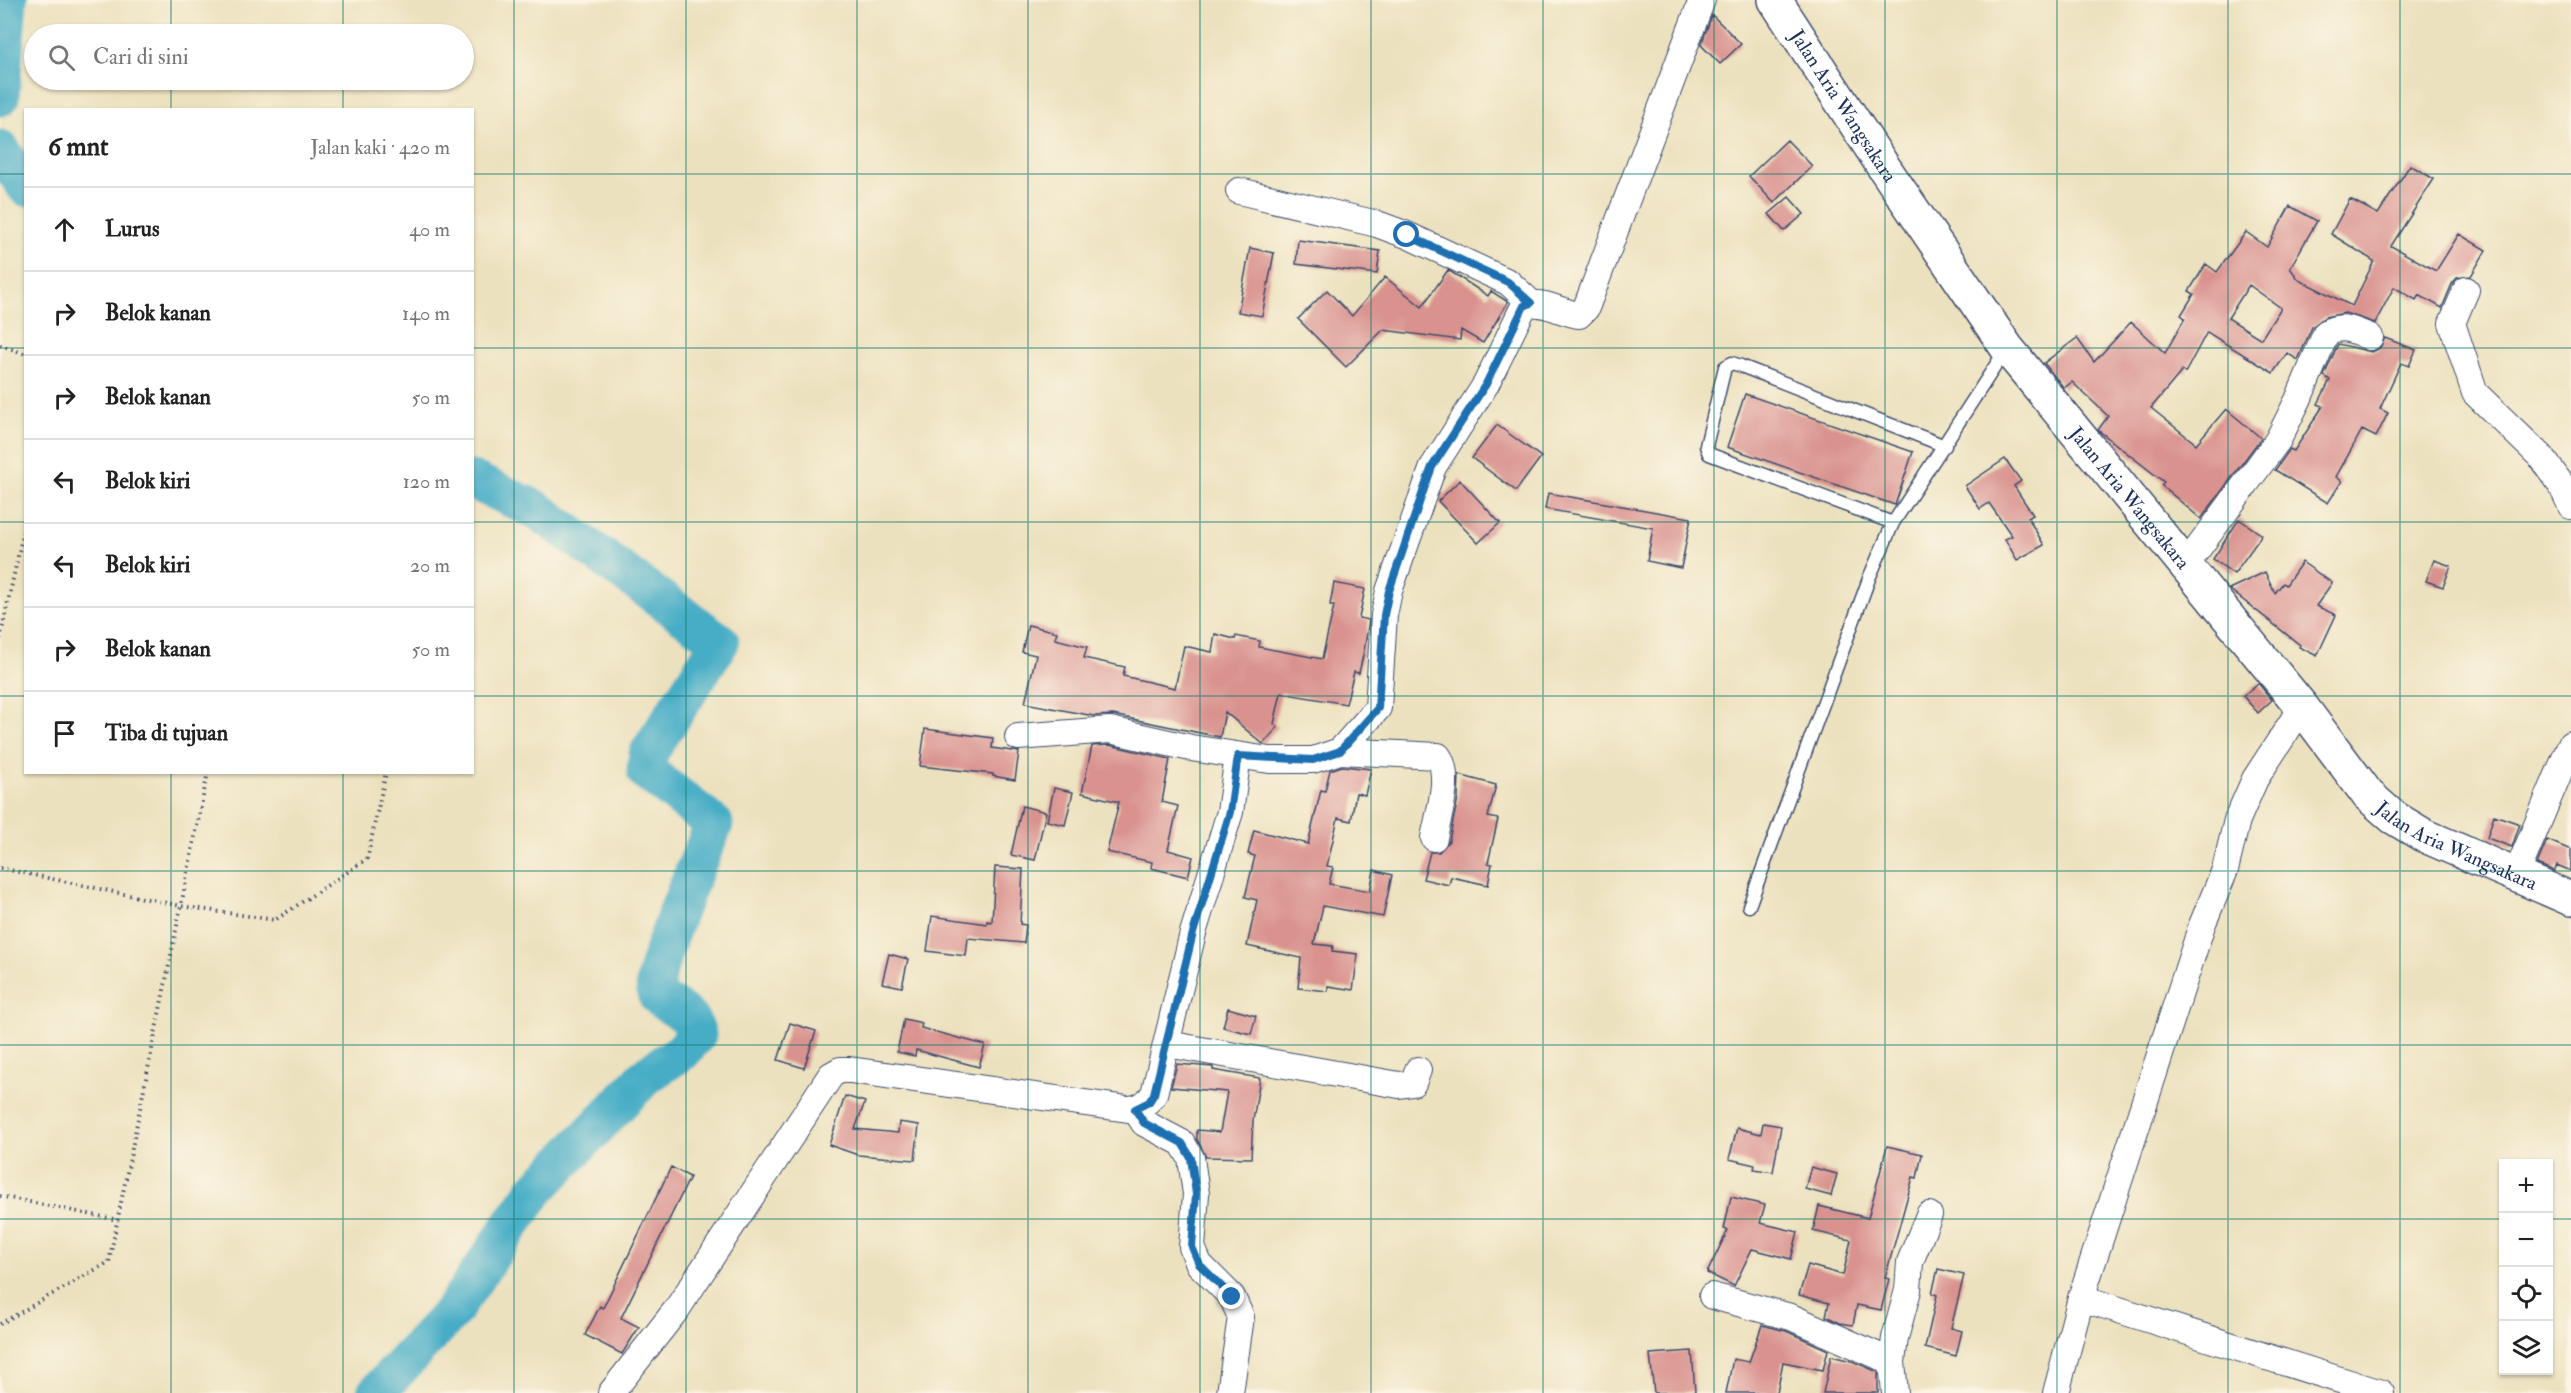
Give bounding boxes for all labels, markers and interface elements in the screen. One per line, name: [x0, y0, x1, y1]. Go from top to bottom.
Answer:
search box: [24, 24, 474, 90]
street label: Jalan Aria Wangsakara: [1784, 24, 1903, 188]
icon: search: [45, 41, 78, 74]
text: Cari di sini: [93, 43, 189, 71]
text: 6 mnt: [48, 131, 108, 163]
text: Jalan kaki · 420 m: [310, 135, 450, 160]
icon: ahead: [48, 213, 81, 246]
text: Lurus: [105, 215, 159, 243]
text: 40 m: [409, 217, 450, 242]
route start: [1393, 221, 1419, 247]
icon: right: [48, 297, 81, 330]
text: Belok kanan: [105, 299, 211, 327]
text: 140 m: [402, 301, 450, 326]
icon: right: [48, 381, 81, 414]
text: Belok kanan: [105, 383, 211, 411]
text: 50 m: [411, 385, 450, 410]
street label: Jalan Aria Wangsakara: [2063, 421, 2196, 575]
icon: left: [48, 465, 81, 498]
text: Belok kiri: [105, 467, 190, 495]
text: 120 m: [403, 469, 450, 494]
icon: left: [48, 549, 81, 582]
text: Belok kiri: [105, 551, 190, 579]
text: 20 m: [410, 553, 450, 578]
icon: right: [48, 633, 81, 666]
text: Belok kanan: [105, 635, 211, 663]
text: 50 m: [411, 637, 450, 662]
icon: arrive: [48, 717, 81, 750]
text: Tiba di tujuan: [105, 719, 228, 747]
street label: Jalan Aria Wangsakara: [2370, 795, 2542, 896]
map controls: [2499, 1159, 2553, 1375]
button: +: [2499, 1159, 2553, 1213]
button: −: [2499, 1213, 2553, 1267]
button: locate: [2499, 1267, 2553, 1321]
route end: [1218, 1283, 1244, 1309]
button: layers: [2499, 1321, 2553, 1375]

